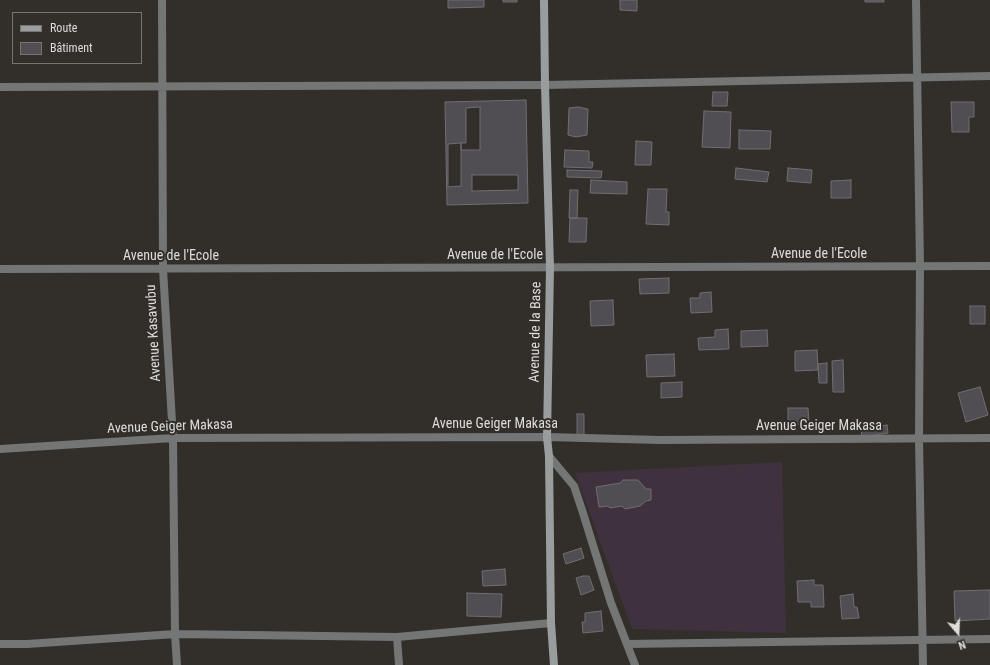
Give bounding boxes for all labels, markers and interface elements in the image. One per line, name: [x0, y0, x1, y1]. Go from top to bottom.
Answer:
legend: [12, 12, 142, 64]
text: Route: [50, 21, 77, 35]
text: Bâtiment: [50, 41, 93, 55]
street label: Avenue de l'Ecole: [771, 246, 867, 262]
street label: Avenue de l'Ecole: [447, 247, 543, 263]
street label: Avenue de l'Ecole: [123, 248, 219, 264]
street label: Avenue de la Base: [527, 282, 545, 382]
street label: Avenue Kasavubu: [143, 284, 165, 382]
street label: Avenue Geiger Makasa: [107, 416, 233, 438]
street label: Avenue Geiger Makasa: [432, 416, 558, 432]
street label: Avenue Geiger Makasa: [756, 418, 882, 434]
north arrow: [938, 613, 978, 653]
text: N: [957, 638, 967, 652]

